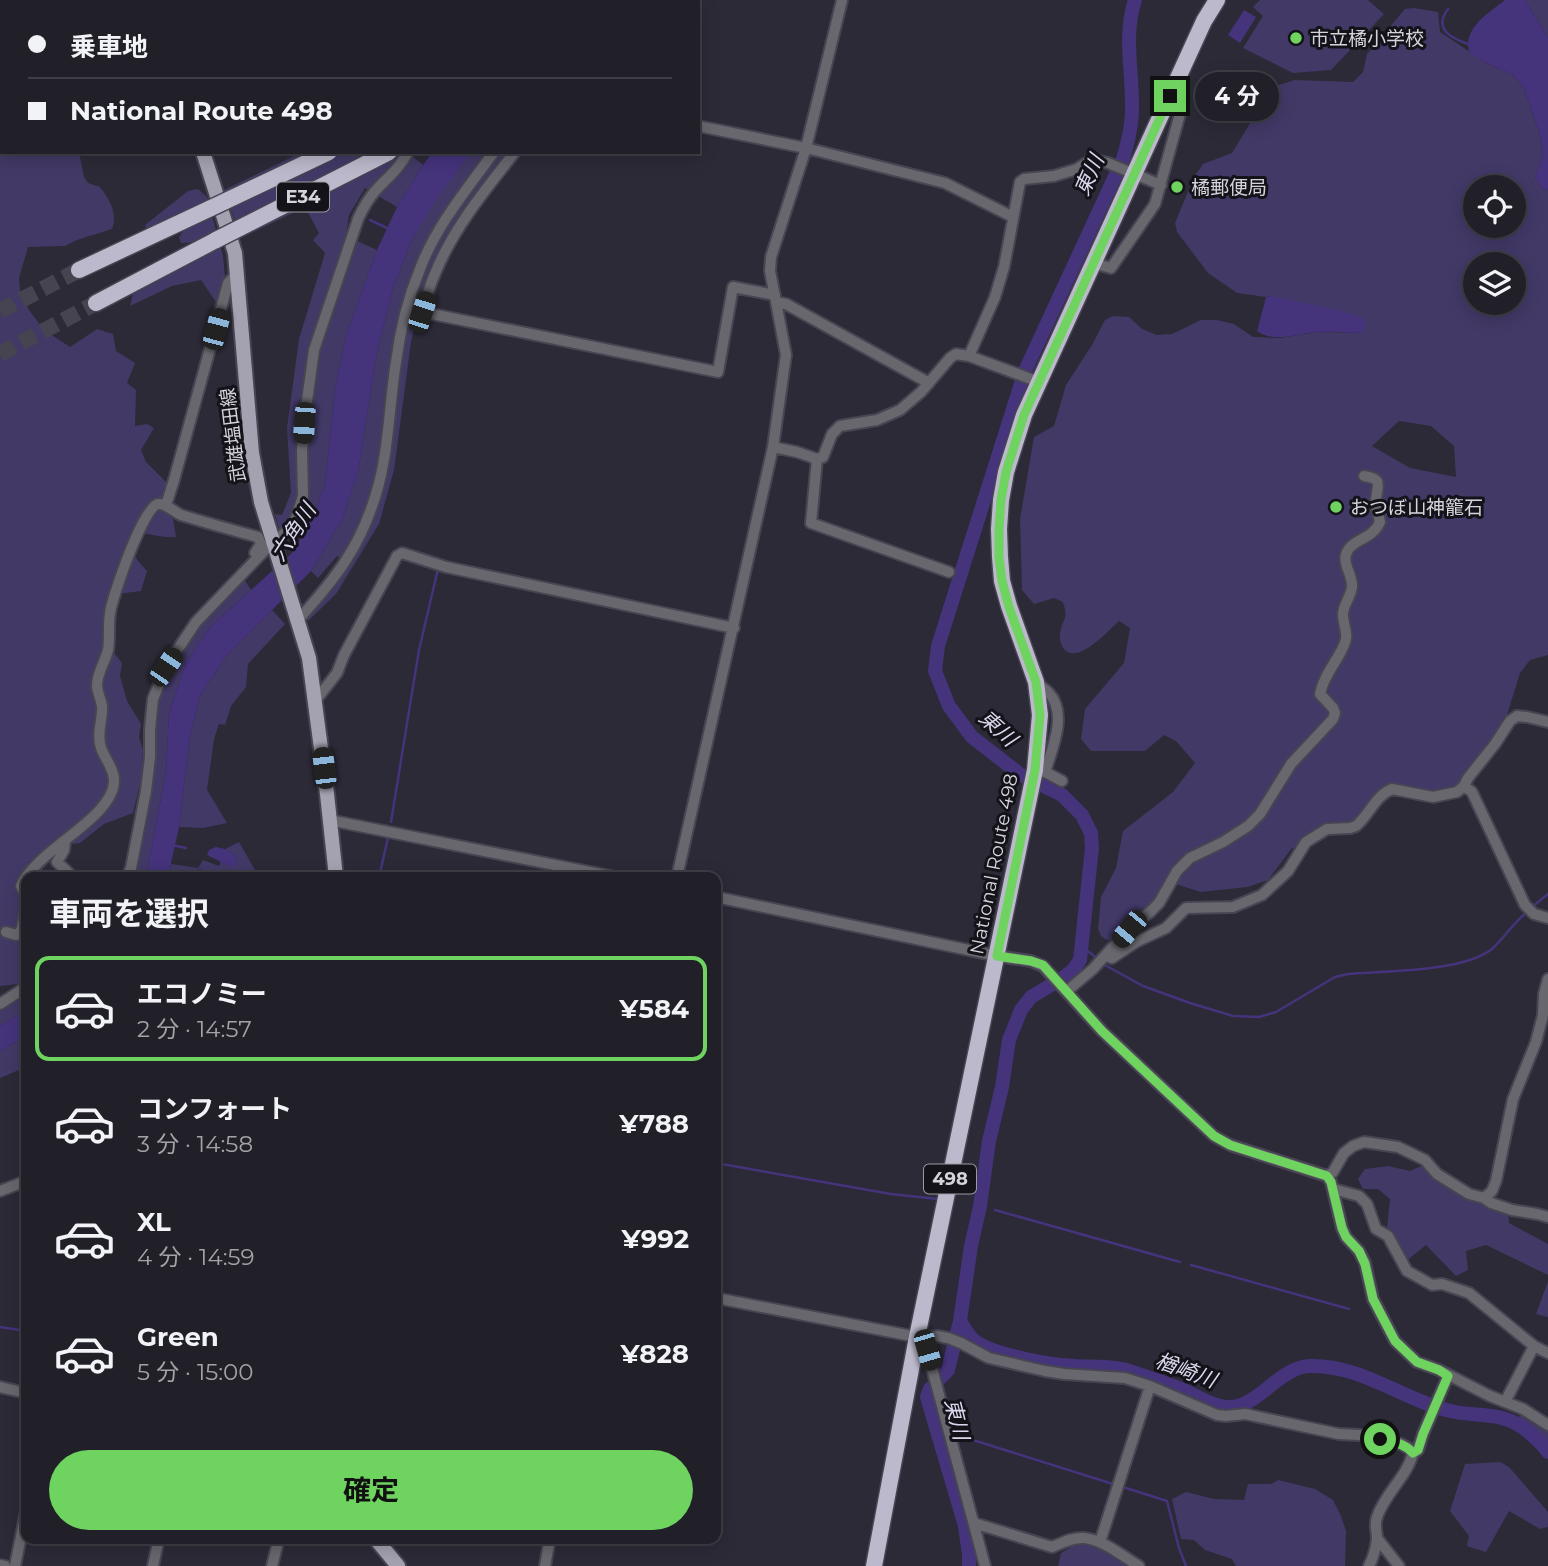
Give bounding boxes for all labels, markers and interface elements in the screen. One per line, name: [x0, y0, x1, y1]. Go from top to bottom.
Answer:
place label: 市立橘小学校: [1310, 27, 1424, 50]
marker: 市立橘小学校: [1288, 30, 1304, 46]
text: 乗車地: [70, 31, 148, 63]
callout: 4 分: [1194, 72, 1278, 120]
route end: [1154, 80, 1186, 112]
text: 4 分: [1214, 82, 1260, 110]
text: National Route 498: [70, 95, 333, 127]
water label: 東川: [1069, 149, 1110, 199]
map controls: [1463, 175, 1526, 315]
button: locate: [1463, 175, 1526, 238]
place label: 橘郵便局: [1191, 176, 1267, 199]
marker: 橘郵便局: [1169, 179, 1185, 195]
road number: E34: [277, 182, 329, 212]
button: layers: [1463, 252, 1526, 315]
car: [406, 289, 439, 335]
car: [201, 306, 232, 352]
street label: 武雄塩田線: [216, 386, 250, 484]
car: [293, 401, 316, 445]
place label: おつぼ山神籠石: [1350, 496, 1483, 519]
water label: 六角川: [265, 497, 322, 565]
marker: おつぼ山神籠石: [1328, 499, 1344, 515]
car: [146, 644, 187, 690]
water label: 東川: [974, 705, 1023, 753]
car: [312, 746, 337, 790]
street label: National Route 498: [965, 772, 1023, 956]
text: 車両を選択: [49, 894, 209, 933]
car: [1108, 906, 1151, 952]
icon: car: [53, 977, 116, 1040]
text: エコノミー: [137, 978, 267, 1010]
text: ¥584: [619, 993, 689, 1025]
text: 2 分 · 14:57: [137, 1015, 252, 1043]
icon: car: [53, 1092, 116, 1155]
text: コンフォート: [137, 1093, 292, 1125]
text: ¥788: [619, 1108, 689, 1140]
text: 3 分 · 14:58: [137, 1130, 253, 1158]
road number: 498: [924, 1164, 976, 1194]
text: XL: [137, 1206, 171, 1238]
icon: car: [53, 1207, 116, 1270]
text: ¥992: [622, 1223, 689, 1255]
text: 4 分 · 14:59: [137, 1243, 255, 1271]
text: Green: [137, 1321, 219, 1353]
icon: car: [53, 1322, 116, 1385]
car: [912, 1327, 943, 1373]
text: ¥828: [620, 1338, 689, 1370]
water label: 楢崎川: [1152, 1347, 1222, 1393]
text: 5 分 · 15:00: [137, 1358, 254, 1386]
water label: 東川: [940, 1396, 975, 1444]
route start: [1364, 1423, 1396, 1455]
button: 確定: [49, 1450, 693, 1530]

